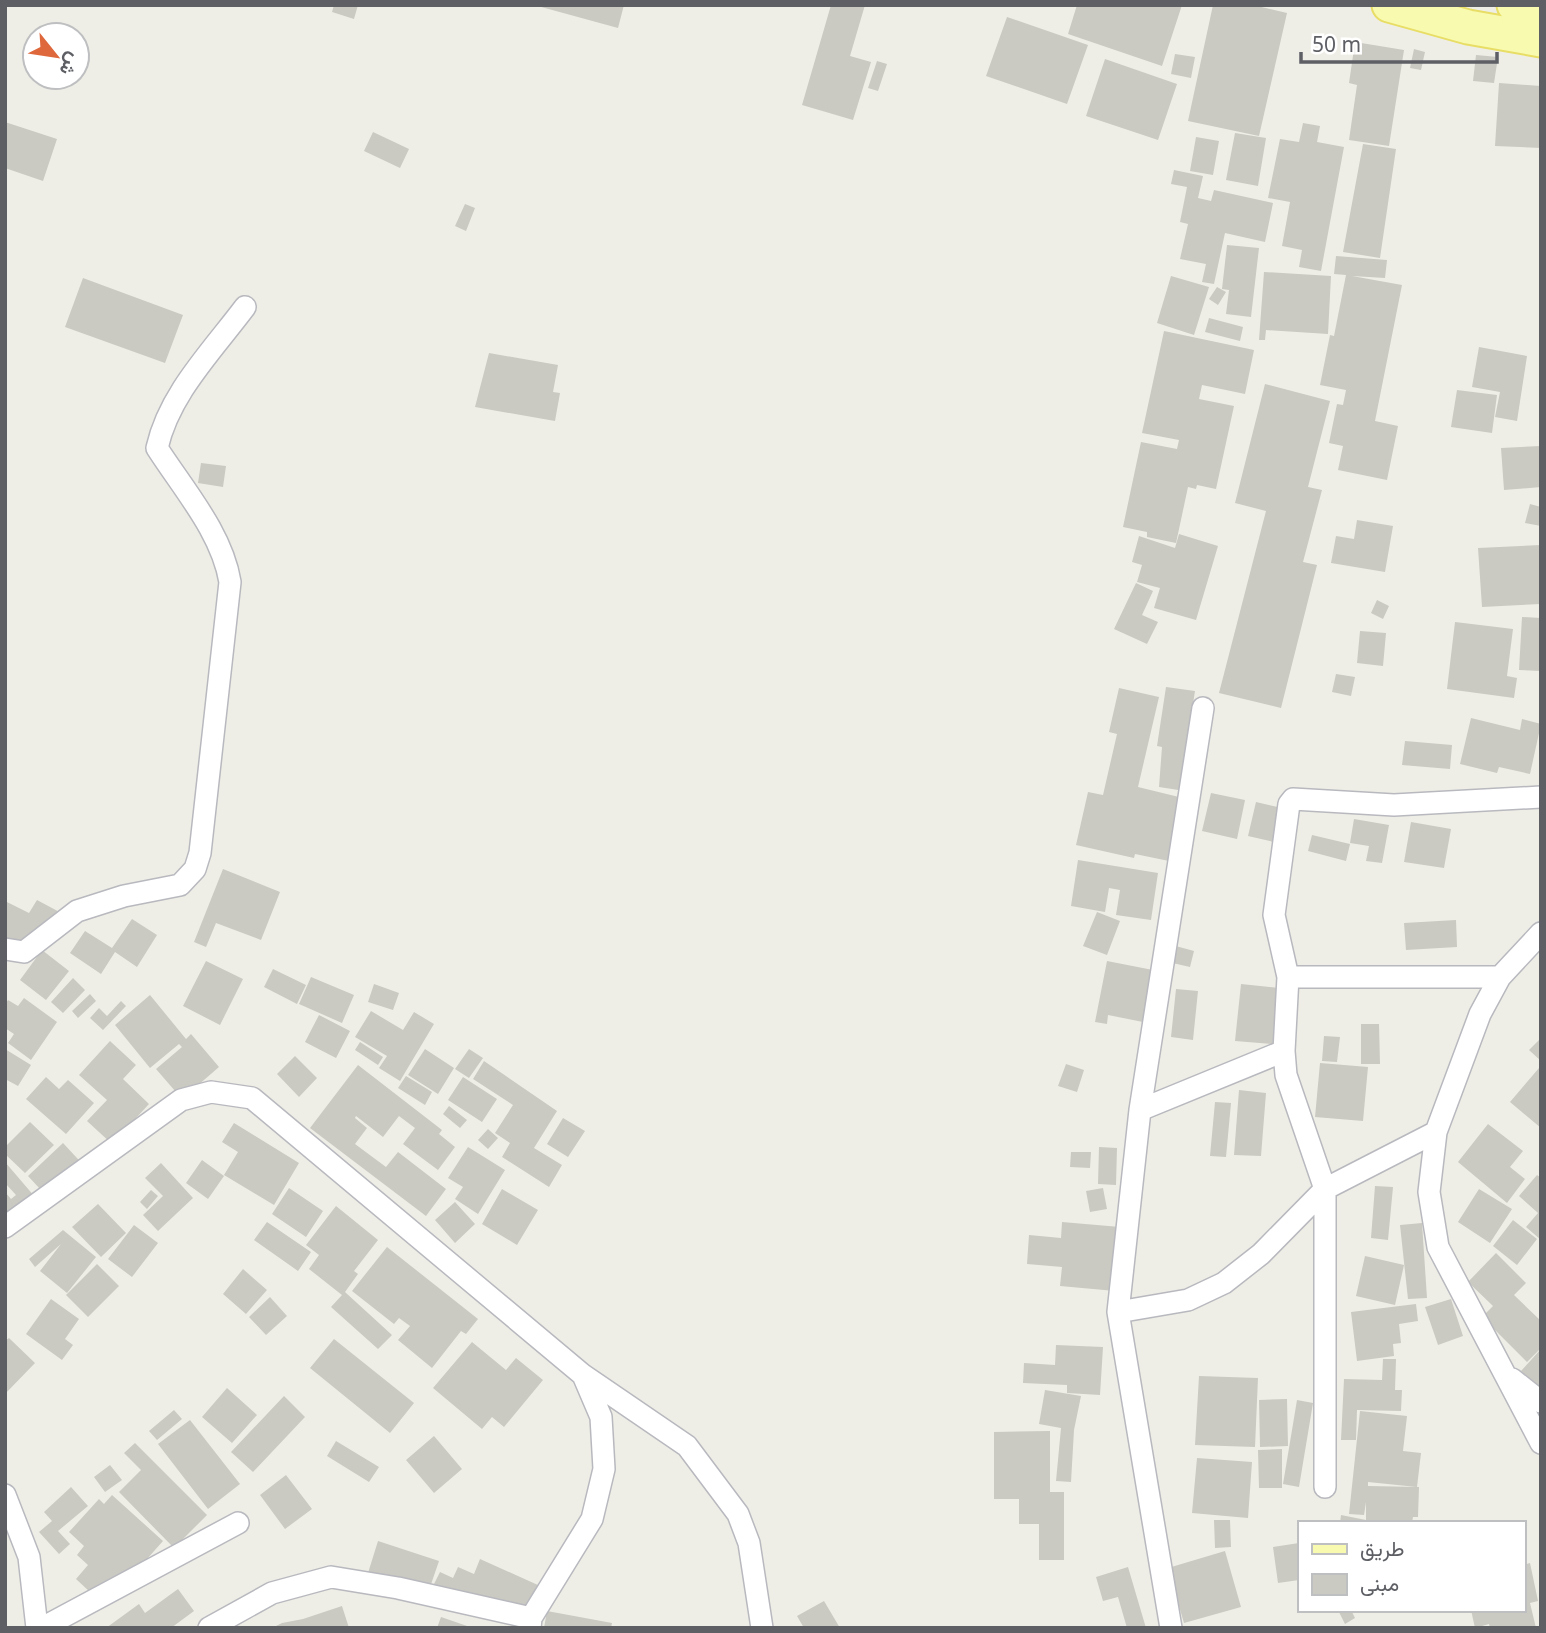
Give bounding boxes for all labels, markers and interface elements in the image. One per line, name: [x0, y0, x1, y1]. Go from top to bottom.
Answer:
north arrow: [21, 21, 91, 91]
scale bar: [1301, 21, 1497, 65]
text: 50 m: [1312, 30, 1361, 58]
text: ش: [54, 48, 88, 81]
legend: [1298, 1521, 1525, 1612]
text: طريق: [1360, 1534, 1405, 1562]
text: مبنى: [1360, 1569, 1399, 1597]

